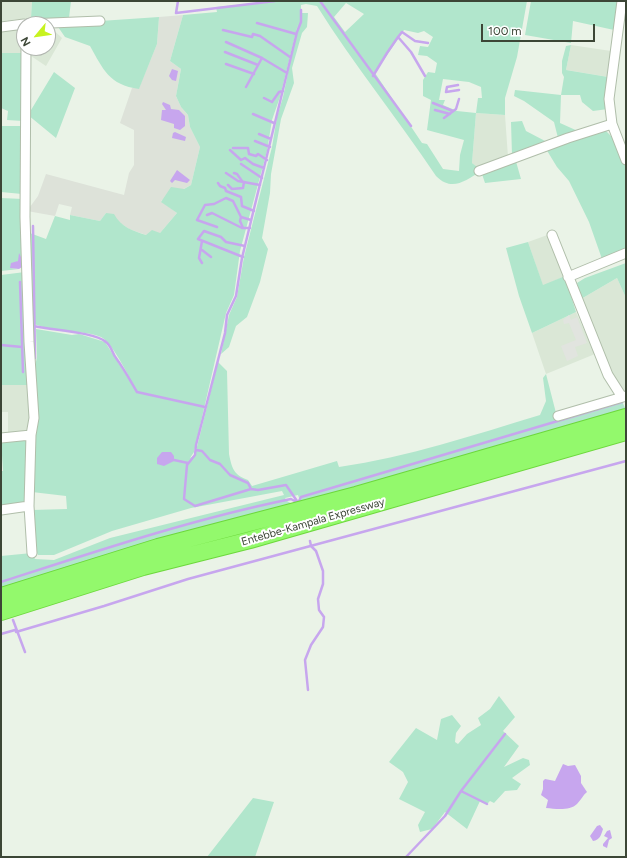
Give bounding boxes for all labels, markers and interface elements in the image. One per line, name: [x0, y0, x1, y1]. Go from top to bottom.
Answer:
north arrow: [16, 16, 56, 56]
scale bar: [483, 16, 597, 42]
text: 100 m: [488, 24, 522, 38]
text: N: [18, 35, 34, 48]
street label: Entebbe-Kampala Expressway: [240, 495, 386, 549]

